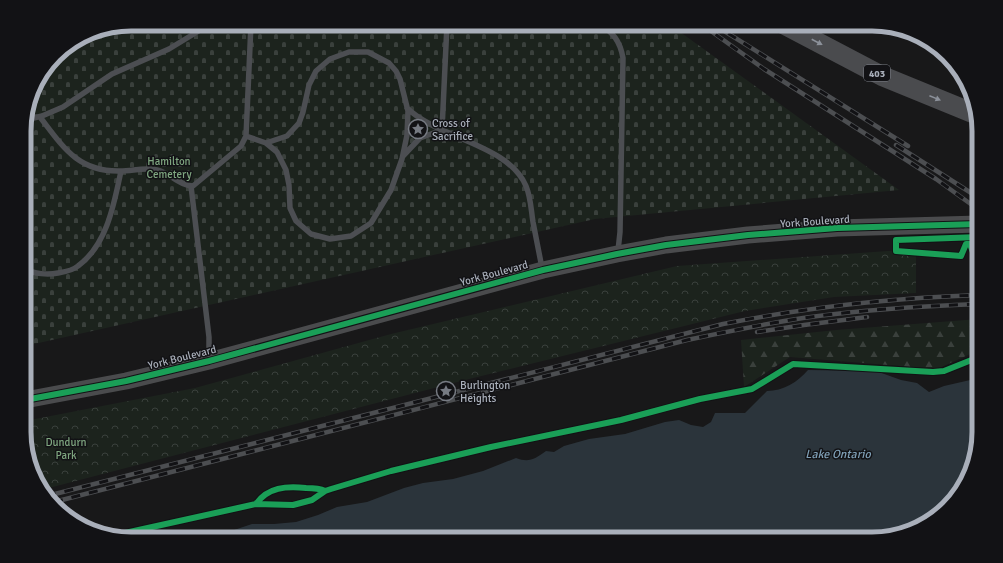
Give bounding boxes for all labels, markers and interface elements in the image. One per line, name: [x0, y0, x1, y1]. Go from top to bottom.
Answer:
one-way arrow: [811, 39, 823, 46]
road number: 403: [864, 65, 890, 81]
one-way arrow: [929, 95, 941, 101]
place label: Cross of Sacrifice: [432, 117, 473, 143]
place icon: Cross of Sacrifice: [407, 118, 429, 140]
park label: Hamilton Cemetery: [146, 155, 192, 181]
street label: York Boulevard: [780, 213, 850, 230]
street label: York Boulevard: [459, 258, 530, 289]
street label: York Boulevard: [147, 343, 218, 372]
place label: Burlington Heights: [460, 379, 510, 405]
place icon: Burlington Heights: [435, 380, 457, 402]
park label: Dundurn Park: [45, 436, 87, 462]
water label: Lake Ontario: [805, 447, 872, 462]

